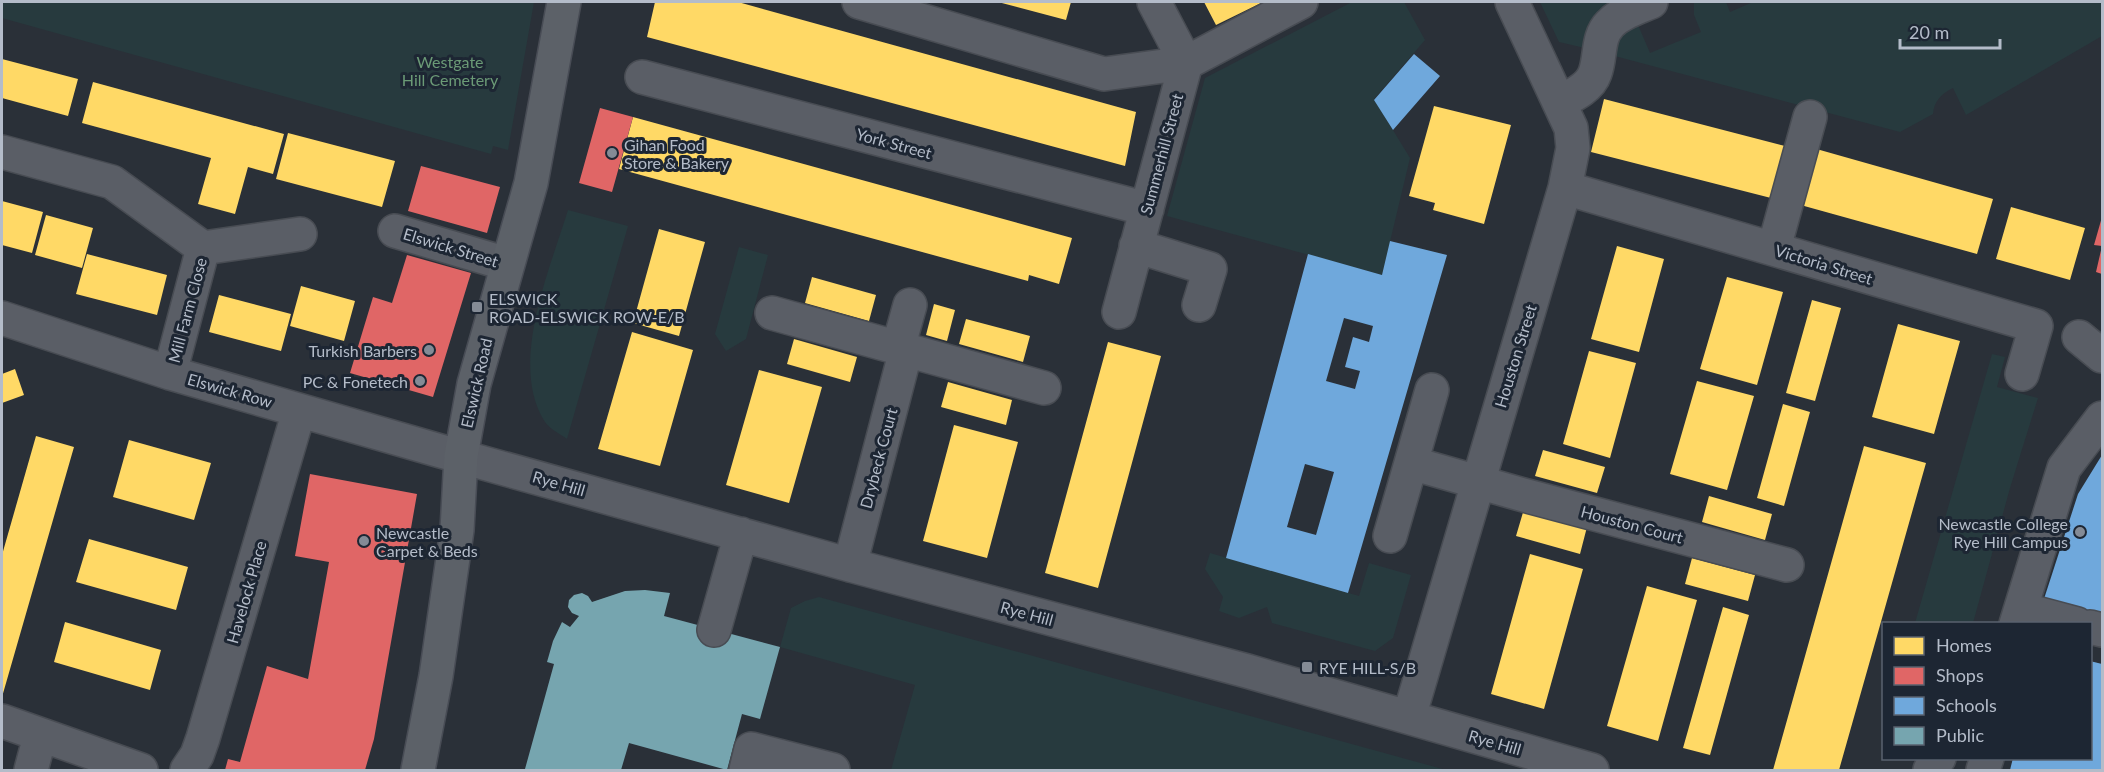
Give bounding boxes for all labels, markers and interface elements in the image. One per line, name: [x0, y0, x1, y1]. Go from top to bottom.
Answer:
scale bar: [1900, 12, 2000, 50]
text: 20 m: [1909, 21, 1949, 43]
park label: Westgate Hill Cemetery: [402, 52, 499, 89]
street label: Summerhill Street: [1136, 91, 1186, 217]
street label: York Street: [854, 124, 934, 162]
place label: Gihan Food Store & Bakery: [624, 135, 730, 172]
marker: Gihan Food Store & Bakery: [605, 146, 619, 160]
street label: Elswick Street: [401, 224, 501, 271]
street label: Victoria Street: [1773, 240, 1875, 288]
street label: Mill Farm Close: [164, 255, 210, 365]
place label: ELSWICK ROAD-ELSWICK ROW-E/B: [489, 289, 685, 326]
marker: ELSWICK ROAD-ELSWICK ROW-E/B: [470, 300, 484, 314]
street label: Houston Street: [1490, 302, 1540, 410]
street label: Elswick Road: [456, 336, 496, 430]
place label: Turkish Barbers: [308, 341, 417, 360]
marker: Turkish Barbers: [422, 343, 436, 357]
street label: Elswick Row: [185, 369, 275, 411]
place label: PC & Fonetech: [303, 372, 408, 391]
marker: PC & Fonetech: [413, 374, 427, 388]
street label: Drybeck Court: [855, 405, 901, 510]
street label: Rye Hill: [531, 466, 587, 500]
street label: Houston Court: [1579, 501, 1685, 547]
place label: Newcastle College Rye Hill Campus: [1938, 514, 2068, 551]
place label: Newcastle Carpet & Beds: [376, 523, 478, 560]
marker: Newcastle College Rye Hill Campus: [2073, 525, 2087, 539]
marker: Newcastle Carpet & Beds: [357, 534, 371, 548]
street label: Havelock Place: [222, 538, 270, 646]
street label: Rye Hill: [999, 597, 1055, 629]
legend: [1882, 622, 2092, 760]
text: Homes: [1936, 634, 1992, 656]
place label: RYE HILL-S/B: [1319, 658, 1416, 677]
marker: RYE HILL-S/B: [1300, 660, 1314, 674]
text: Shops: [1936, 664, 1984, 686]
text: Schools: [1936, 694, 1997, 716]
text: Public: [1936, 724, 1984, 746]
street label: Rye Hill: [1467, 725, 1523, 759]

